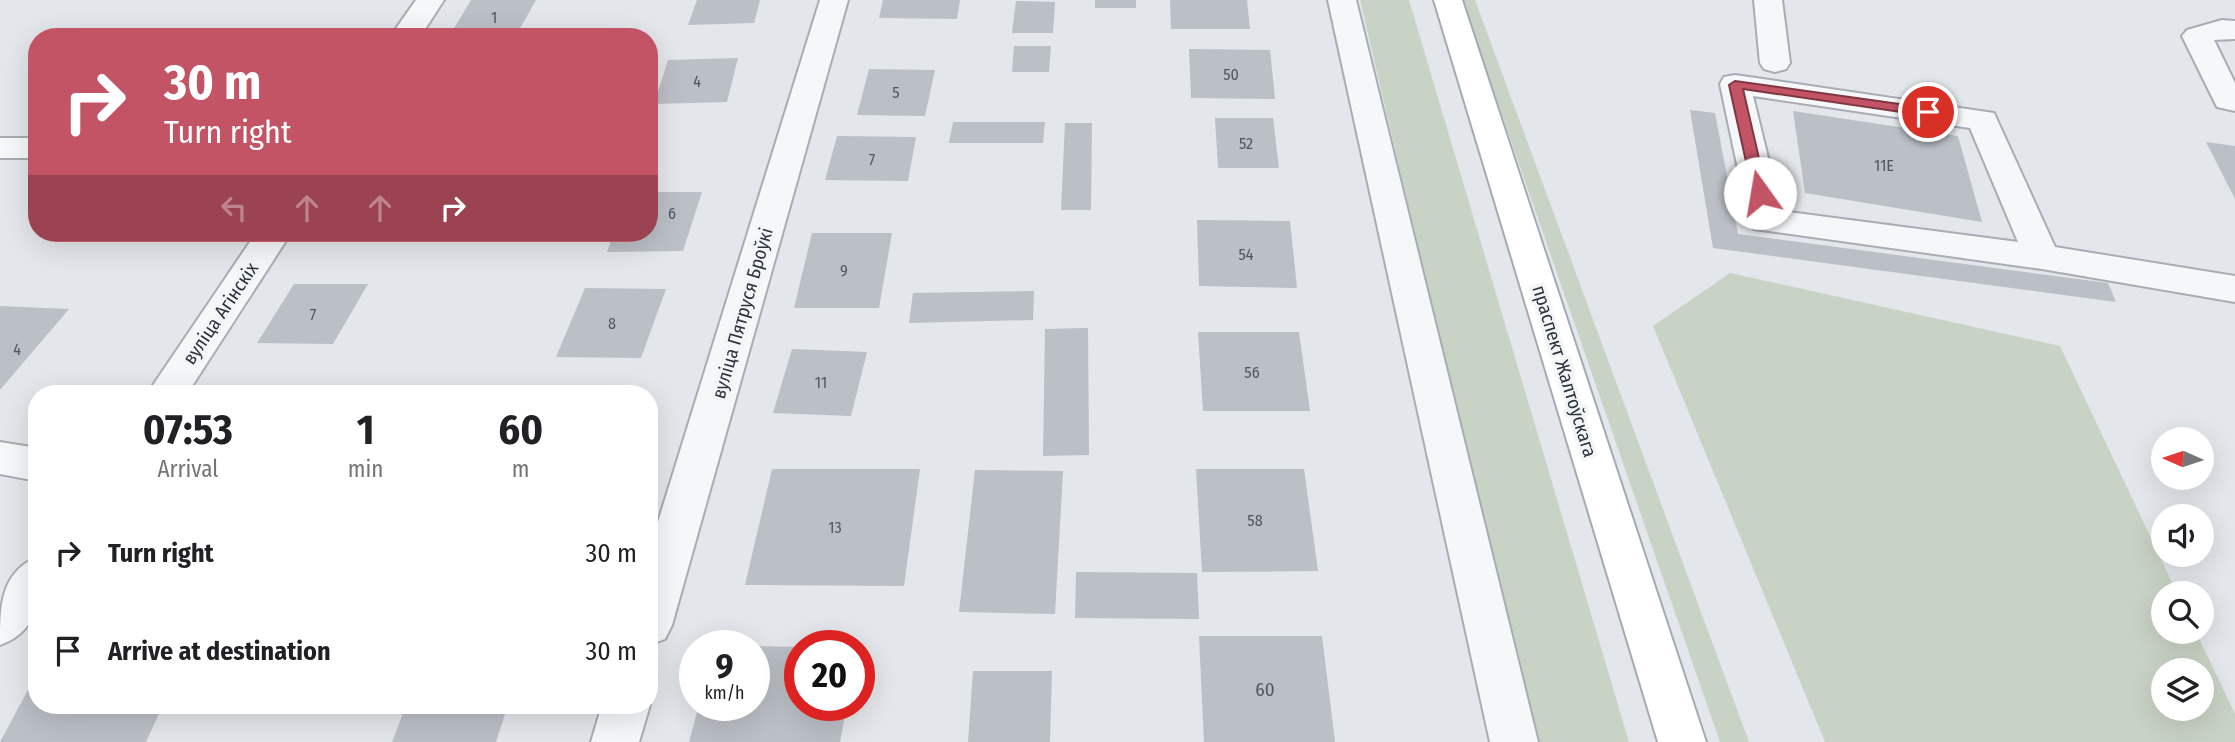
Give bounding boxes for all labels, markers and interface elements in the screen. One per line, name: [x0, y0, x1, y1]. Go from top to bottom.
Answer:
house number: 1: [491, 8, 497, 27]
text: 30 m: [164, 53, 262, 112]
icon: right: [49, 56, 140, 147]
house number: 50: [1223, 65, 1239, 84]
house number: 4: [693, 72, 701, 91]
pin: [1898, 82, 1958, 142]
house number: 5: [892, 83, 900, 102]
icon: arrive: [1909, 93, 1947, 131]
text: Turn right: [164, 113, 291, 151]
house number: 52: [1239, 134, 1253, 153]
house number: 7: [869, 150, 876, 169]
position arrow: [1723, 156, 1797, 230]
house number: 11Е: [1874, 156, 1894, 175]
icon: left: [215, 189, 253, 227]
icon: ahead: [288, 189, 326, 227]
icon: ahead: [361, 189, 399, 227]
icon: right: [434, 189, 472, 227]
house number: 6: [668, 204, 676, 223]
street label: вуліца Пятруся Броўкі: [707, 225, 778, 401]
house number: 54: [1238, 245, 1254, 264]
street label: вуліца Агінскіх: [178, 257, 263, 369]
house number: 9: [840, 261, 848, 280]
street label: праспект Жалтоўскага: [1527, 282, 1602, 460]
house number: 7: [310, 305, 317, 324]
house number: 8: [608, 314, 616, 333]
house number: 4: [13, 340, 21, 359]
house number: 56: [1244, 363, 1260, 382]
house number: 11: [815, 373, 827, 392]
text: 07:53: [143, 405, 233, 455]
text: 1: [357, 405, 374, 455]
text: 60: [498, 405, 543, 455]
north arrow: [2151, 427, 2214, 490]
map controls: [2151, 427, 2214, 721]
text: Arrival: [157, 455, 218, 483]
text: min: [348, 455, 383, 483]
text: m: [512, 455, 530, 483]
button: sound: [2151, 504, 2214, 567]
house number: 58: [1247, 511, 1263, 530]
house number: 13: [828, 518, 842, 537]
icon: right: [49, 534, 87, 572]
text: Turn right: [108, 538, 214, 569]
text: 30 m: [586, 538, 637, 569]
button: search: [2151, 581, 2214, 644]
speed limit sign: 20: [784, 630, 875, 721]
icon: arrive: [49, 632, 87, 670]
text: Arrive at destination: [108, 636, 331, 667]
text: 30 m: [586, 636, 637, 667]
text: 9: [715, 645, 734, 687]
button: layers: [2151, 658, 2214, 721]
house number: 60: [1255, 678, 1275, 701]
text: km/h: [704, 682, 745, 704]

